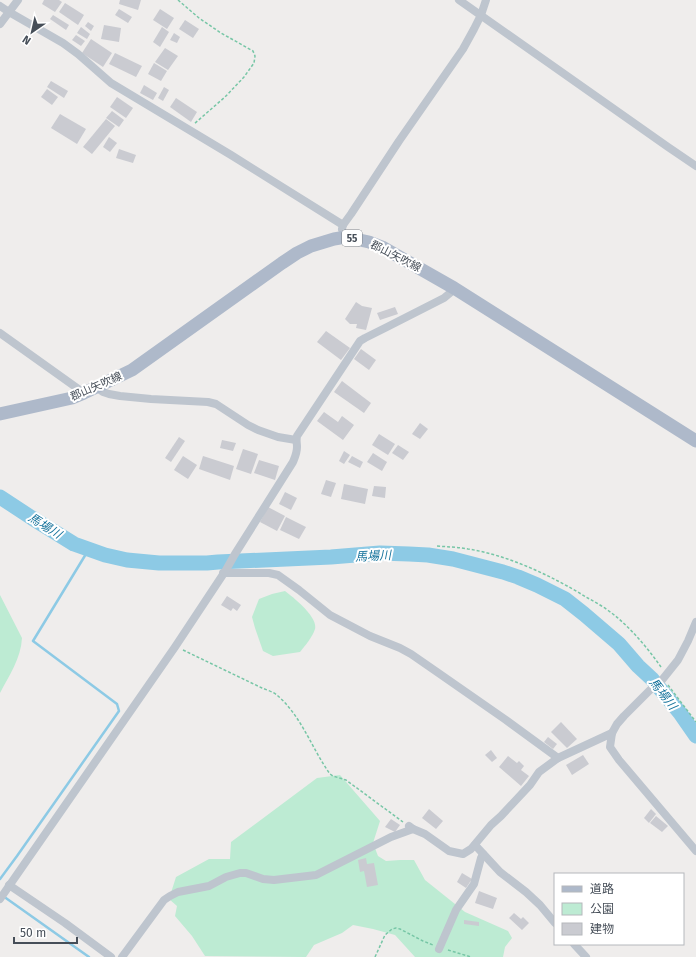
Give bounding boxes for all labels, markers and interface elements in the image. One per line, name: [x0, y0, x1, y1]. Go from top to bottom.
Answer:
north arrow: [12, 12, 52, 52]
text: N: [20, 32, 33, 47]
road number: 55: [342, 230, 362, 246]
street label: 郡山矢吹線: [368, 238, 423, 275]
street label: 郡山矢吹線: [68, 369, 124, 404]
water label: 馬場川: [26, 511, 66, 543]
water label: 馬場川: [355, 548, 393, 564]
water label: 馬場川: [646, 676, 681, 714]
legend: [554, 873, 684, 945]
text: 道路: [590, 882, 614, 896]
text: 公園: [590, 902, 614, 916]
scale bar: [14, 919, 77, 945]
text: 建物: [590, 922, 614, 936]
text: 50 m: [20, 926, 46, 940]

